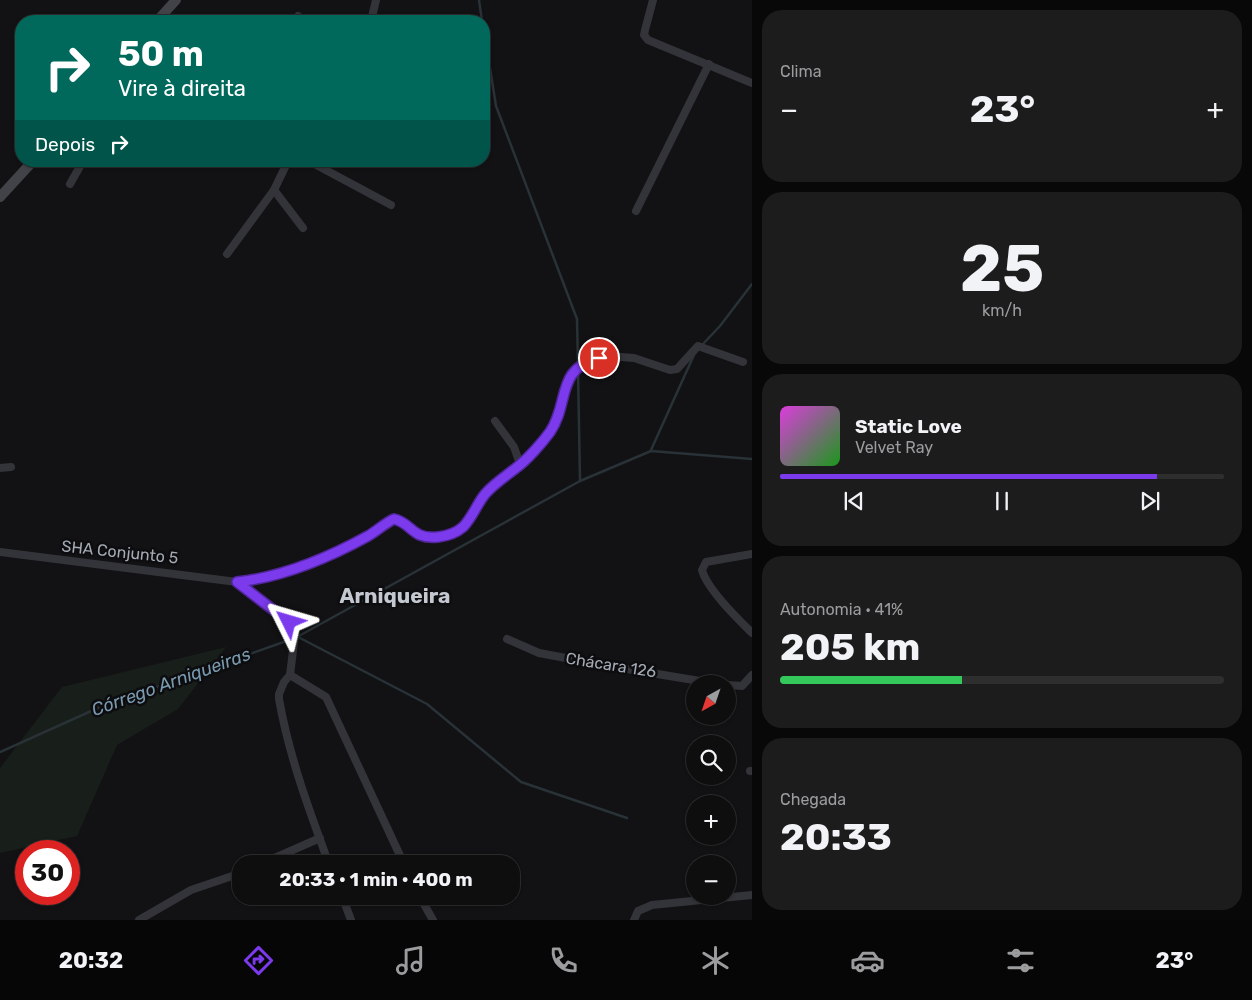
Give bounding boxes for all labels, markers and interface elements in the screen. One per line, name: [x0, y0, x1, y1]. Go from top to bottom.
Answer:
text: 50 m: [118, 33, 204, 75]
icon: right: [35, 35, 100, 100]
text: Clima: [780, 62, 821, 81]
text: Vire à direita: [118, 75, 246, 102]
text: 23°: [970, 86, 1035, 132]
text: −: [780, 93, 798, 126]
text: +: [1207, 93, 1224, 126]
icon: right: [105, 130, 133, 158]
text: Depois: [35, 133, 95, 156]
text: 25: [960, 230, 1044, 307]
text: km/h: [982, 301, 1022, 320]
pin: [578, 337, 620, 379]
icon: arrive: [585, 344, 613, 372]
text: Static Love: [855, 415, 962, 438]
text: Velvet Ray: [855, 438, 933, 457]
icon: previous: [840, 487, 868, 515]
icon: pause: [988, 487, 1016, 515]
icon: next: [1136, 487, 1164, 515]
street label: SHA Conjunto 5: [61, 536, 179, 568]
district label: Arniqueira: [339, 583, 451, 608]
position arrow: [262, 595, 314, 647]
text: Autonomia · 41%: [780, 600, 903, 619]
text: 205 km: [780, 624, 920, 670]
water label: Córrego Arniqueiras: [88, 643, 254, 721]
street label: Chácara 126: [564, 648, 658, 682]
north arrow: [686, 675, 736, 725]
map controls: [686, 675, 736, 905]
button: search: [686, 735, 736, 785]
text: Chegada: [780, 790, 846, 809]
button: +: [686, 795, 736, 845]
text: 20:33: [780, 814, 892, 860]
speed limit sign: 30: [15, 840, 80, 905]
button: −: [686, 855, 736, 905]
text: 20:33 · 1 min · 400 m: [279, 868, 473, 891]
icon: directions: [241, 943, 276, 978]
icon: music: [393, 943, 428, 978]
icon: phone: [546, 943, 581, 978]
icon: climate: [698, 943, 733, 978]
icon: car: [850, 943, 885, 978]
icon: filters: [1003, 943, 1038, 978]
text: 20:32: [59, 947, 123, 974]
text: 23°: [1155, 947, 1193, 974]

